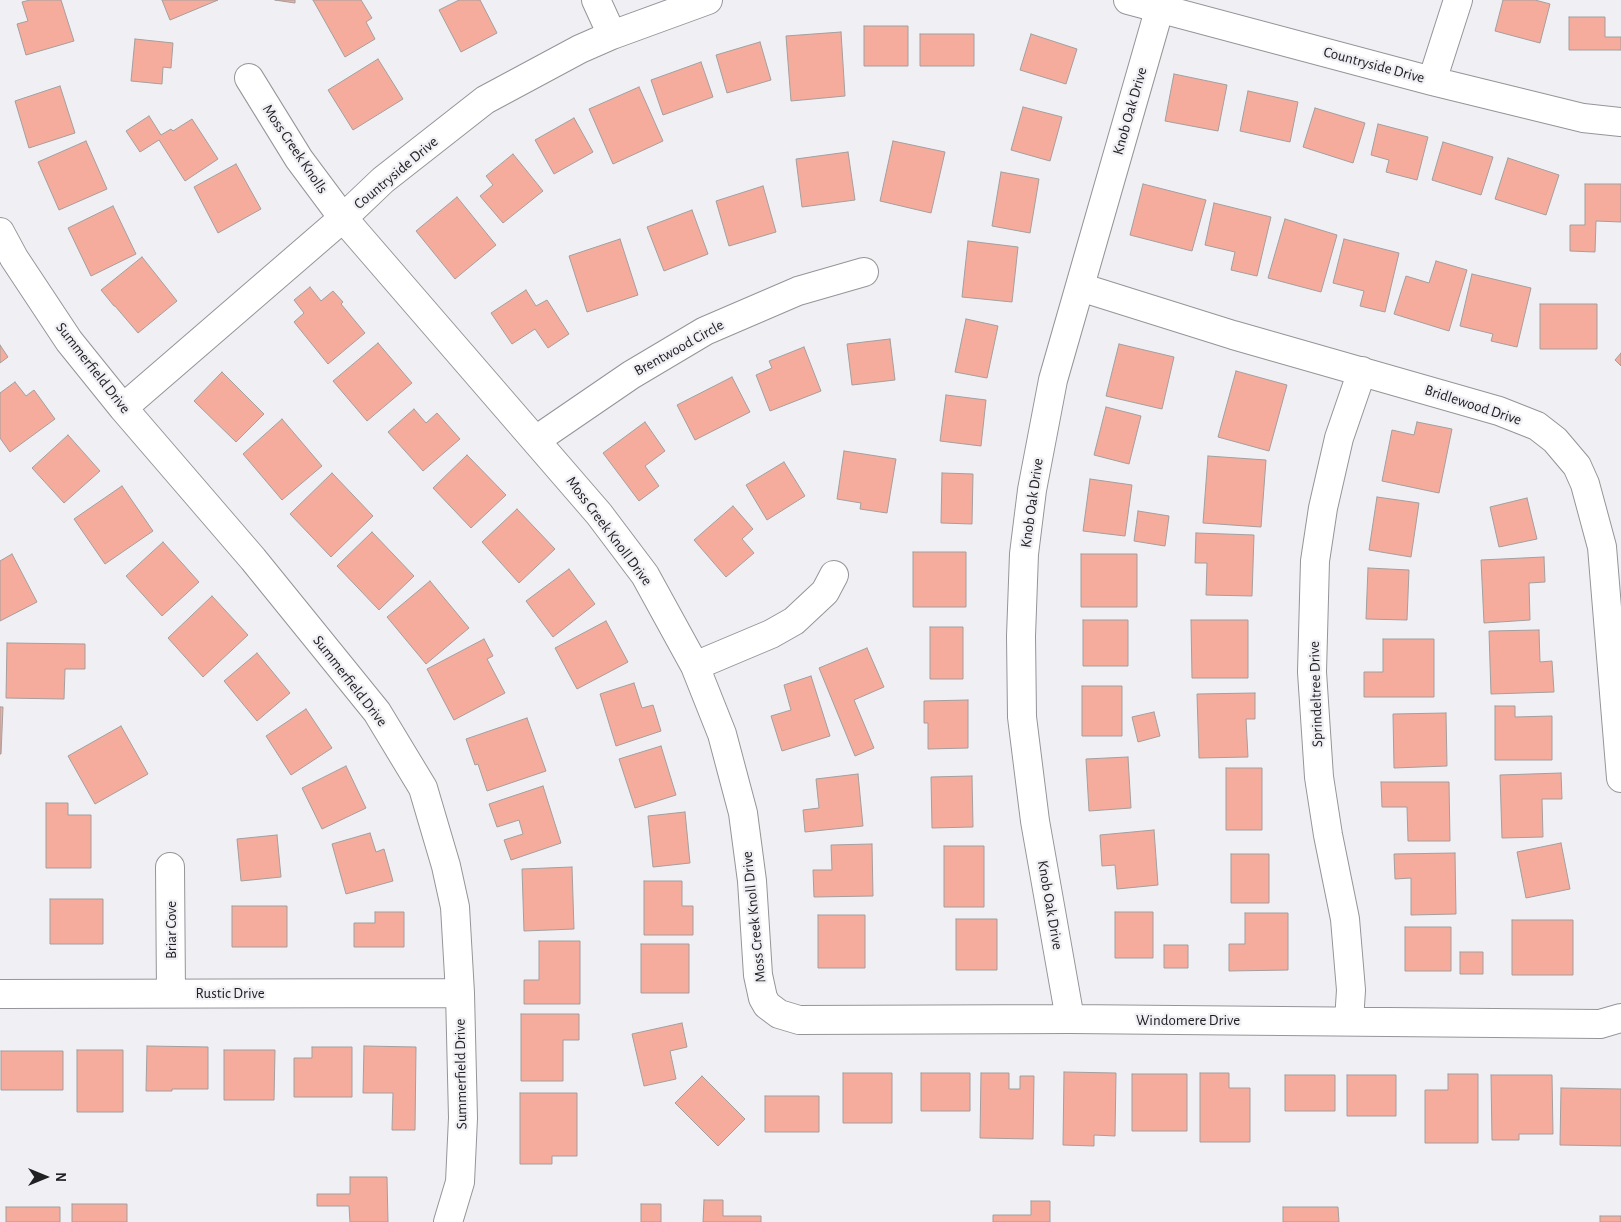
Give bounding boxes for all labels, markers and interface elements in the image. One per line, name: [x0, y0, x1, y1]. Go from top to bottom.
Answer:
street label: Countryside Drive: [1322, 43, 1426, 87]
street label: Knob Oak Drive: [1109, 65, 1151, 157]
street label: Moss Creek Knolls: [258, 101, 332, 197]
street label: Countryside Drive: [350, 133, 442, 213]
street label: Brentwood Circle: [631, 316, 727, 380]
street label: Summerfield Drive: [52, 319, 134, 417]
street label: Bridlewood Drive: [1422, 381, 1524, 429]
street label: Knob Oak Drive: [1017, 457, 1047, 549]
street label: Moss Creek Knoll Drive: [562, 473, 656, 589]
street label: Summerfield Drive: [309, 632, 391, 730]
street label: Sprindeltree Drive: [1305, 641, 1327, 747]
street label: Moss Creek Knoll Drive: [738, 850, 770, 984]
street label: Knob Oak Drive: [1033, 859, 1067, 951]
street label: Briar Cove: [162, 901, 180, 959]
street label: Rustic Drive: [195, 984, 265, 1002]
street label: Windomere Drive: [1136, 1011, 1240, 1029]
street label: Summerfield Drive: [451, 1019, 471, 1129]
north arrow: [20, 1152, 70, 1202]
text: N: [53, 1172, 67, 1182]

